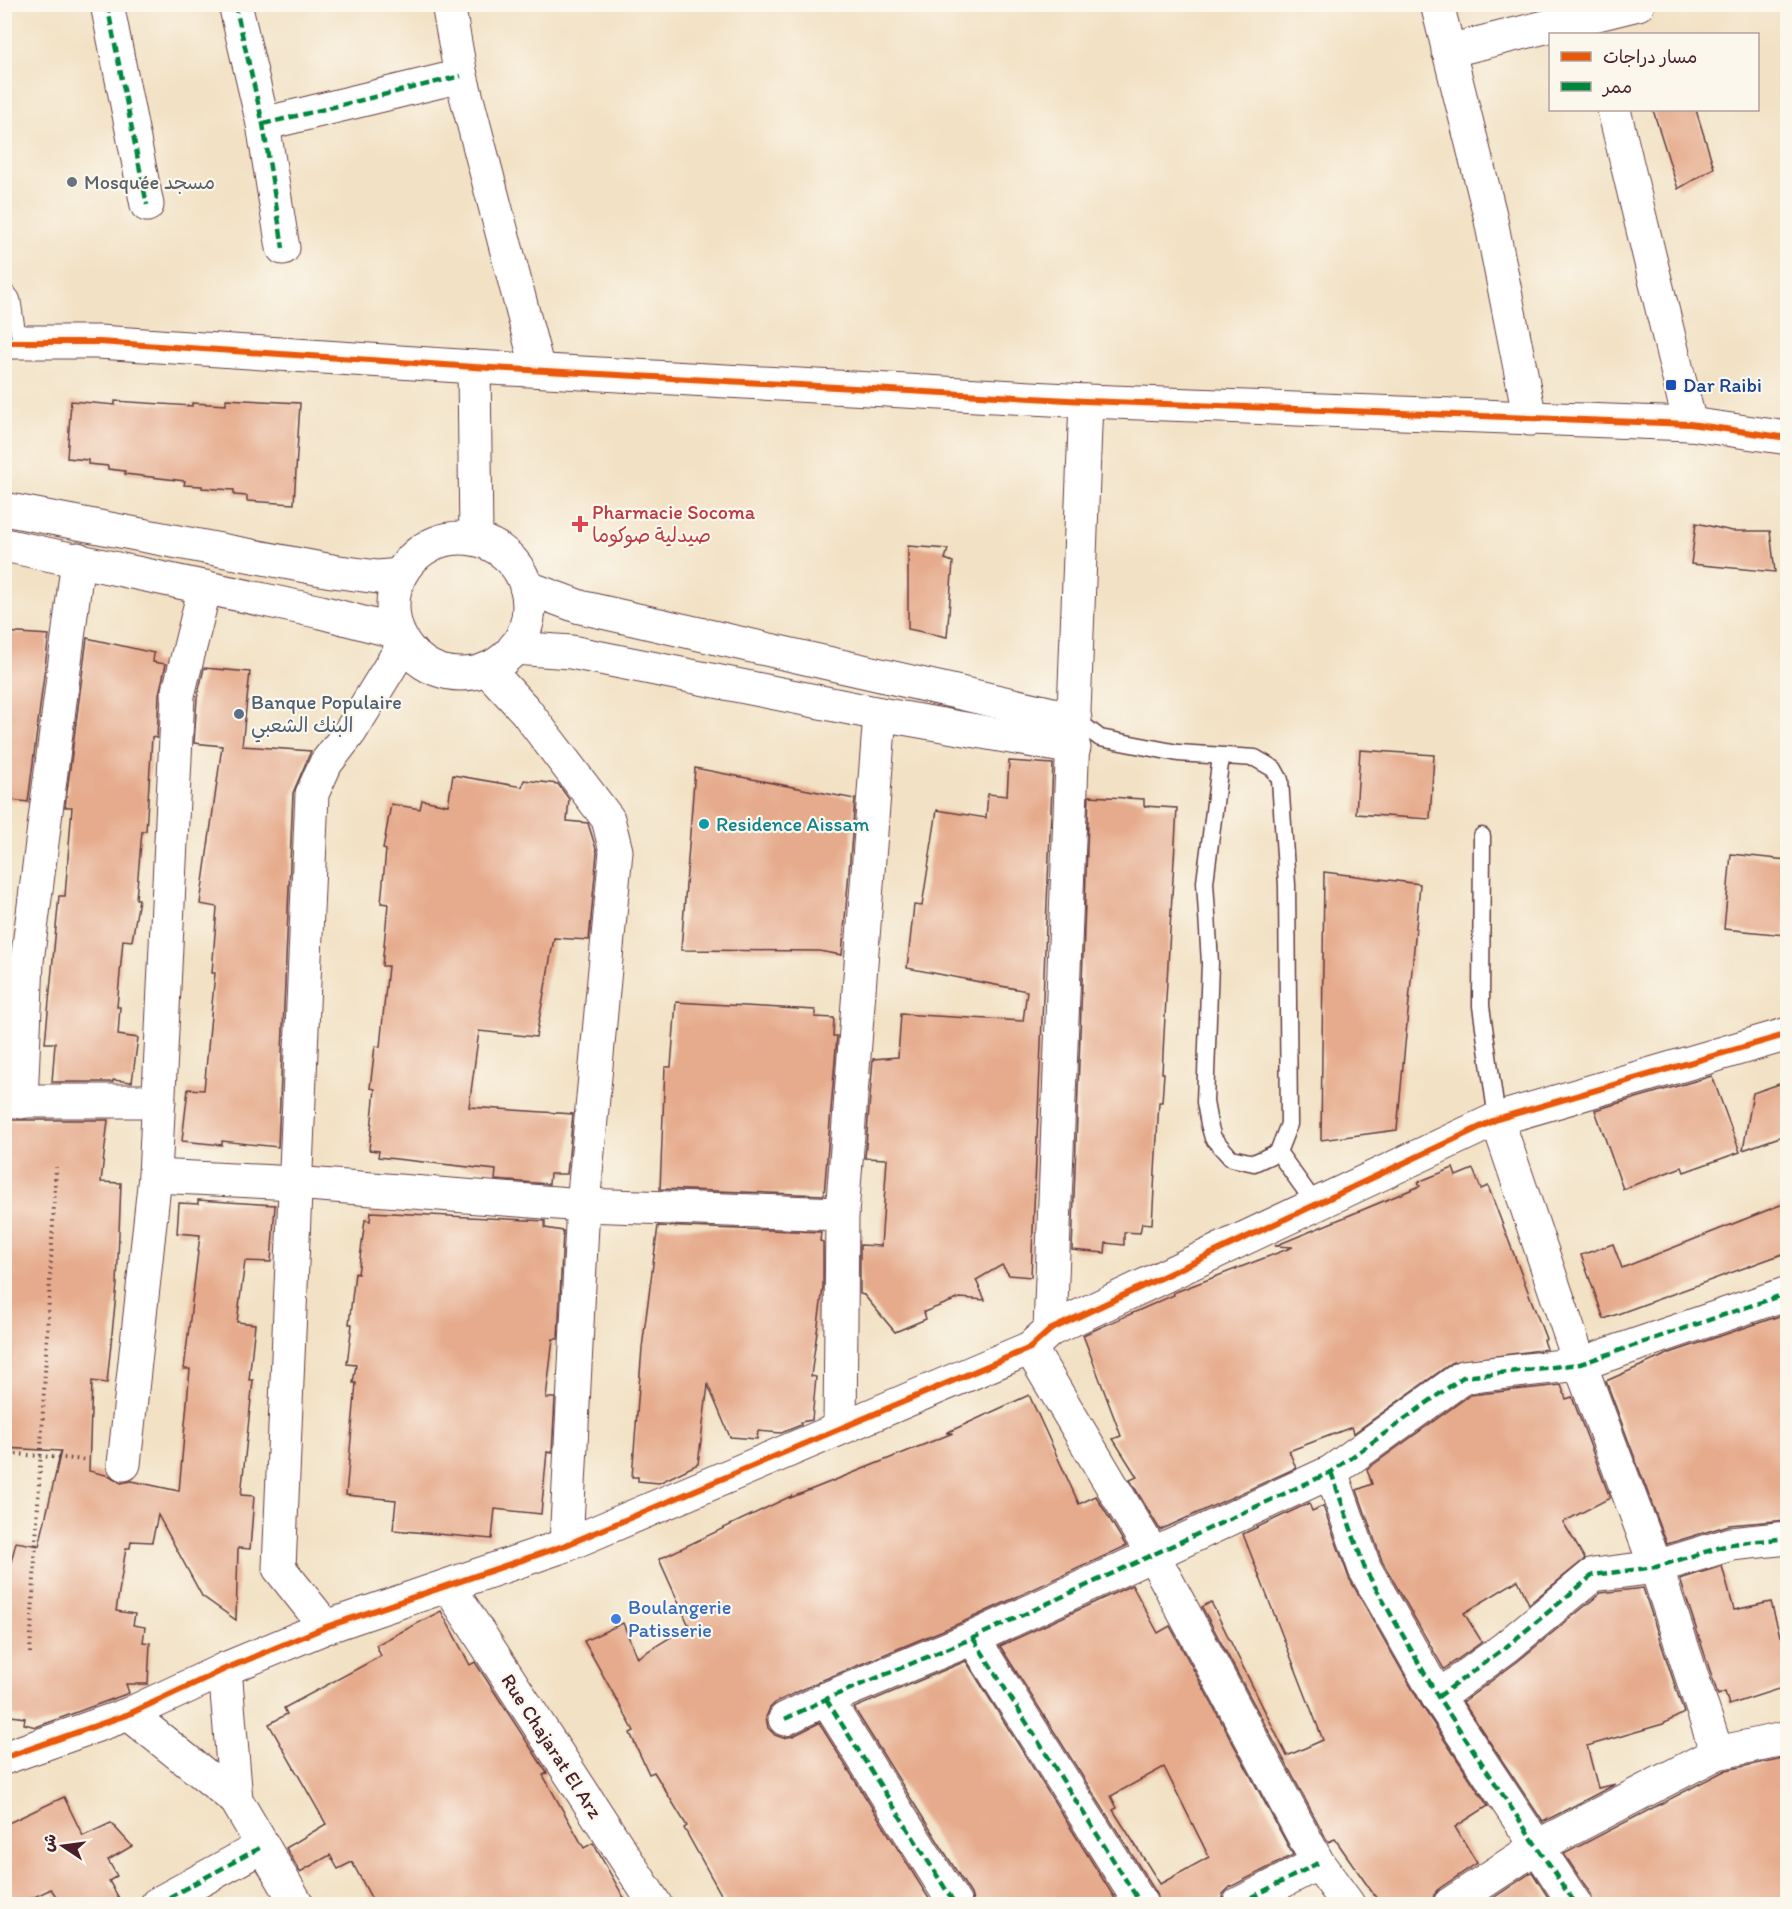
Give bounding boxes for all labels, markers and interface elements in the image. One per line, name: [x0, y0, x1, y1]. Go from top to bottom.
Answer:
legend: [1549, 33, 1759, 111]
text: مسار دراجات: [1603, 46, 1697, 68]
text: ممر: [1601, 76, 1632, 98]
place label: Mosquée مسجد: [84, 170, 215, 194]
marker: Mosquée مسجد: [65, 175, 79, 189]
place label: Dar Raibi: [1683, 373, 1762, 397]
marker: Dar Raibi: [1664, 378, 1678, 392]
place label: Pharmacie Socoma صيدلية صوكوما: [592, 500, 756, 549]
marker: Pharmacie Socoma صيدلية صوكوما: [573, 517, 587, 531]
place label: Banque Populaire البنك الشعبي: [251, 690, 402, 743]
marker: Banque Populaire البنك الشعبي: [232, 707, 246, 721]
place label: Residence Aissam: [716, 812, 870, 836]
marker: Residence Aissam: [697, 817, 711, 831]
place label: Boulangerie Patisserie: [628, 1595, 731, 1642]
marker: Boulangerie Patisserie: [609, 1612, 623, 1626]
street label: Rue Chajarat El Arz: [496, 1669, 608, 1823]
north arrow: [33, 1816, 93, 1876]
text: ش: [38, 1832, 60, 1853]

